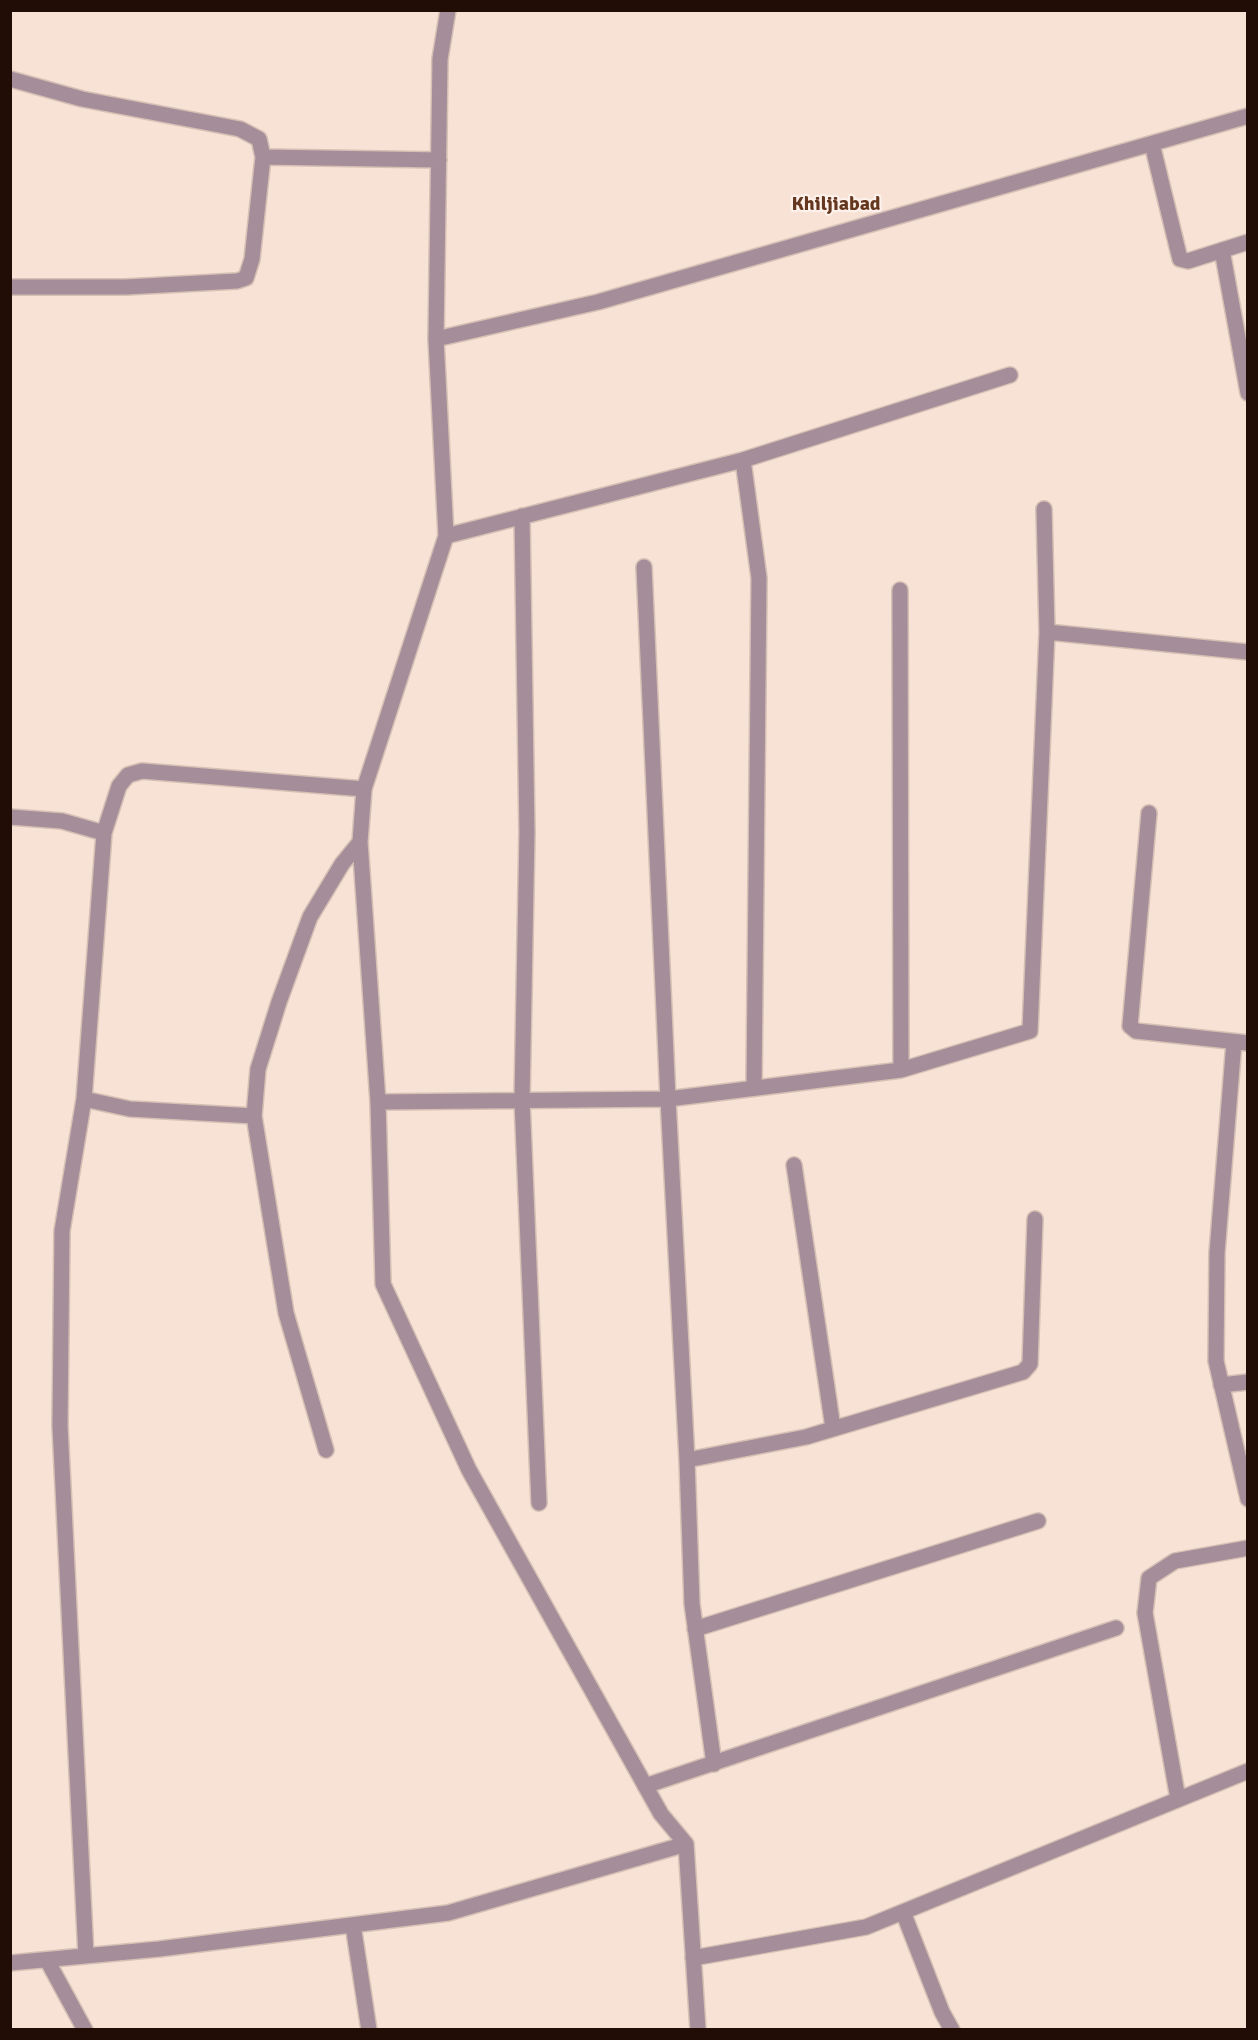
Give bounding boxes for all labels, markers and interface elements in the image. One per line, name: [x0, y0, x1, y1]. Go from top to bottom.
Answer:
district label: Khiljiabad: [791, 193, 881, 217]

